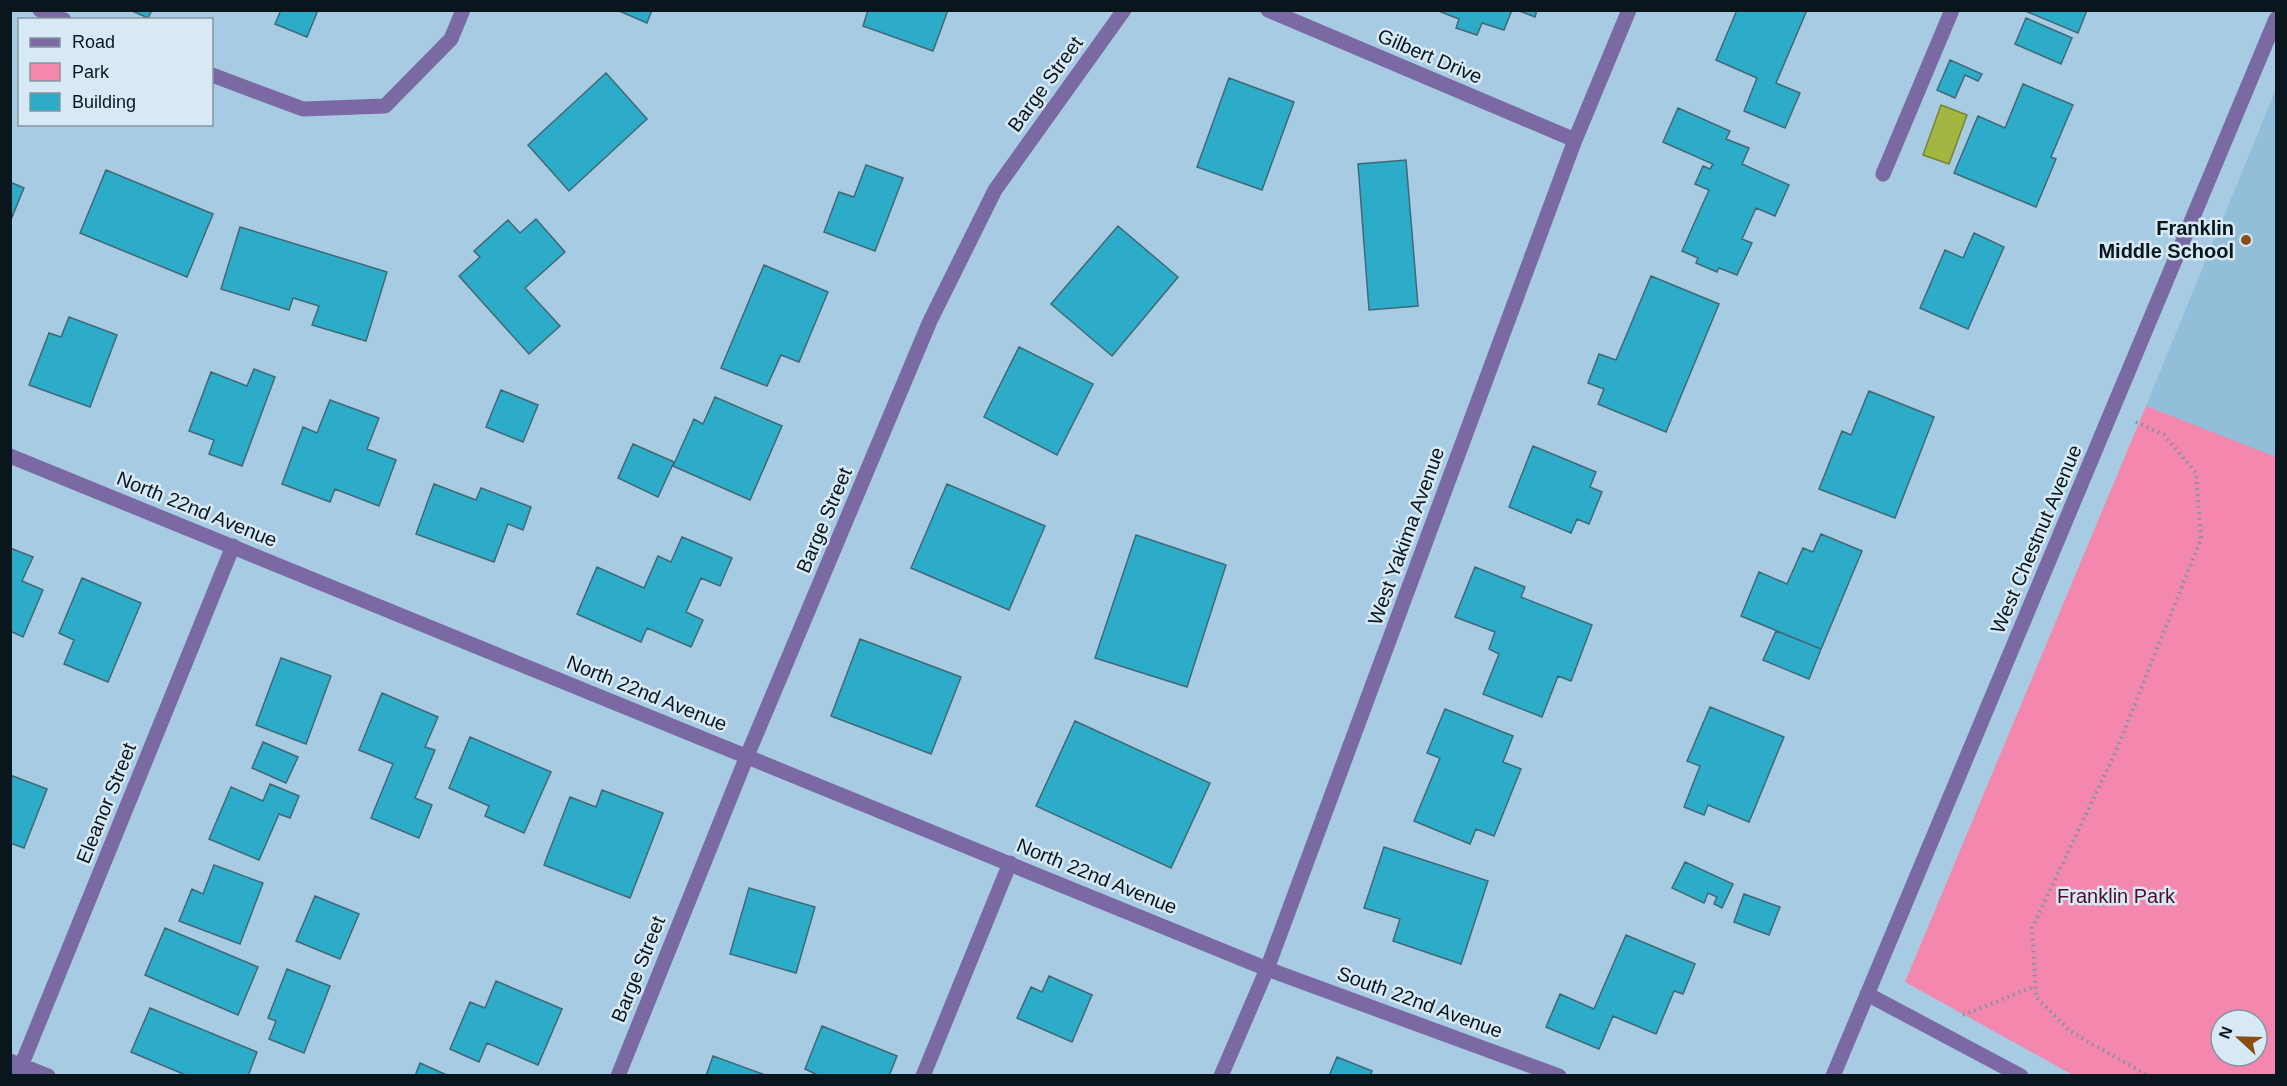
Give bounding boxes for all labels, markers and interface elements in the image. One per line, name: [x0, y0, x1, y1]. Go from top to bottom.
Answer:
legend: [18, 18, 213, 126]
street label: Gilbert Drive: [1375, 24, 1485, 88]
text: Road: [72, 32, 115, 52]
street label: Barge Street: [1003, 32, 1087, 136]
text: Park: [72, 62, 110, 82]
text: Building: [72, 92, 136, 112]
place label: Franklin Middle School: [2098, 217, 2234, 262]
marker: Franklin Middle School: [2239, 233, 2253, 247]
street label: West Chestnut Avenue: [1986, 441, 2086, 637]
street label: West Yakima Avenue: [1364, 444, 1448, 628]
street label: Barge Street: [792, 464, 856, 576]
street label: North 22nd Avenue: [114, 467, 280, 551]
street label: North 22nd Avenue: [564, 651, 730, 735]
street label: Eleanor Street: [72, 739, 140, 866]
street label: North 22nd Avenue: [1014, 834, 1180, 918]
park label: Franklin Park: [2057, 885, 2176, 907]
street label: Barge Street: [607, 912, 669, 1025]
street label: South 22nd Avenue: [1334, 962, 1506, 1042]
north arrow: [2209, 1008, 2269, 1068]
text: N: [2216, 1024, 2236, 1041]

